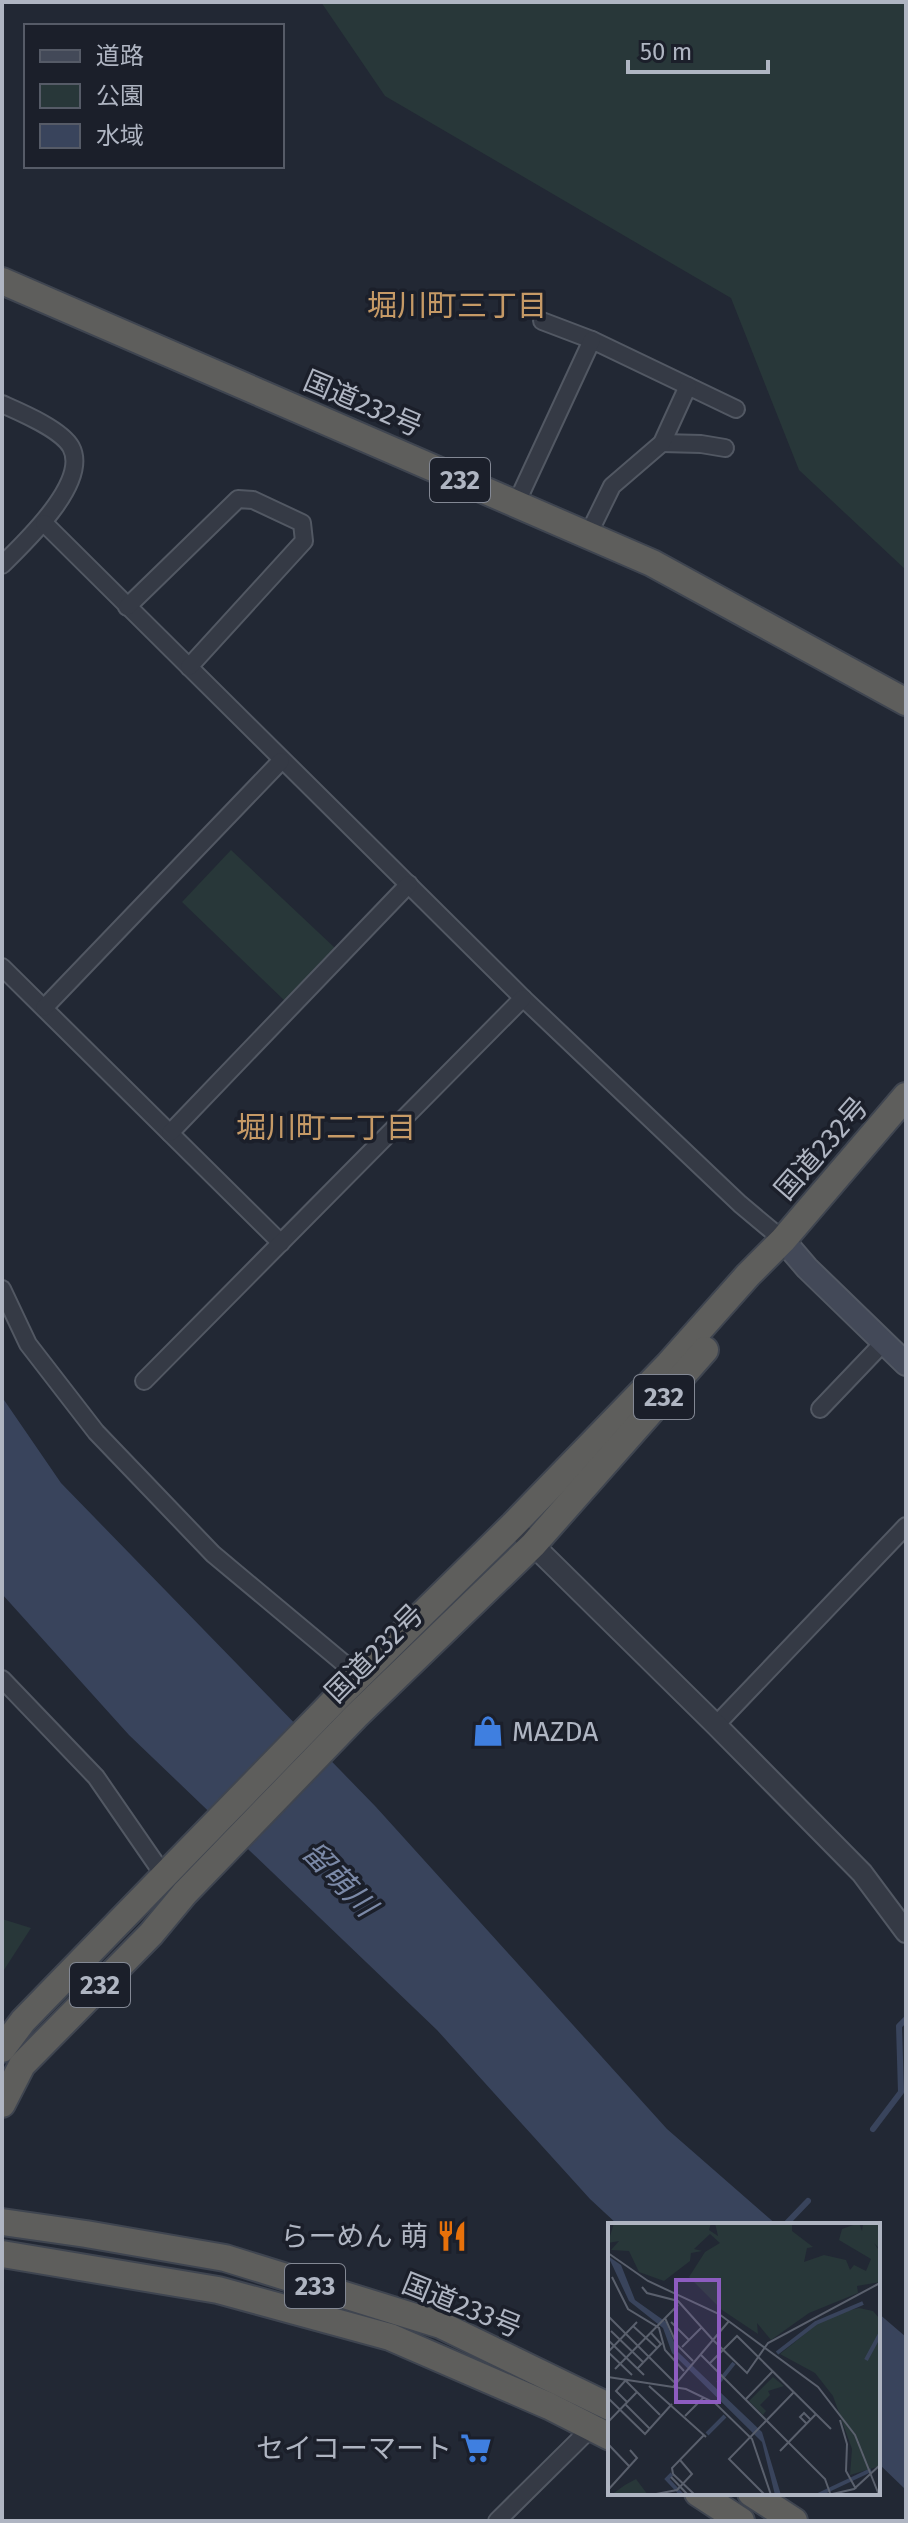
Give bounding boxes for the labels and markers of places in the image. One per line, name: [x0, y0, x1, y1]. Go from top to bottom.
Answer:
shop icon: MAZDA: [471, 1714, 505, 1748]
place label: MAZDA: [512, 1715, 598, 1748]
restaurant icon: らーめん 萌: [435, 2219, 469, 2253]
place label: らーめん 萌: [281, 2220, 428, 2253]
supermarket icon: セイコーマート: [459, 2431, 493, 2465]
place label: セイコーマート: [256, 2432, 452, 2465]

